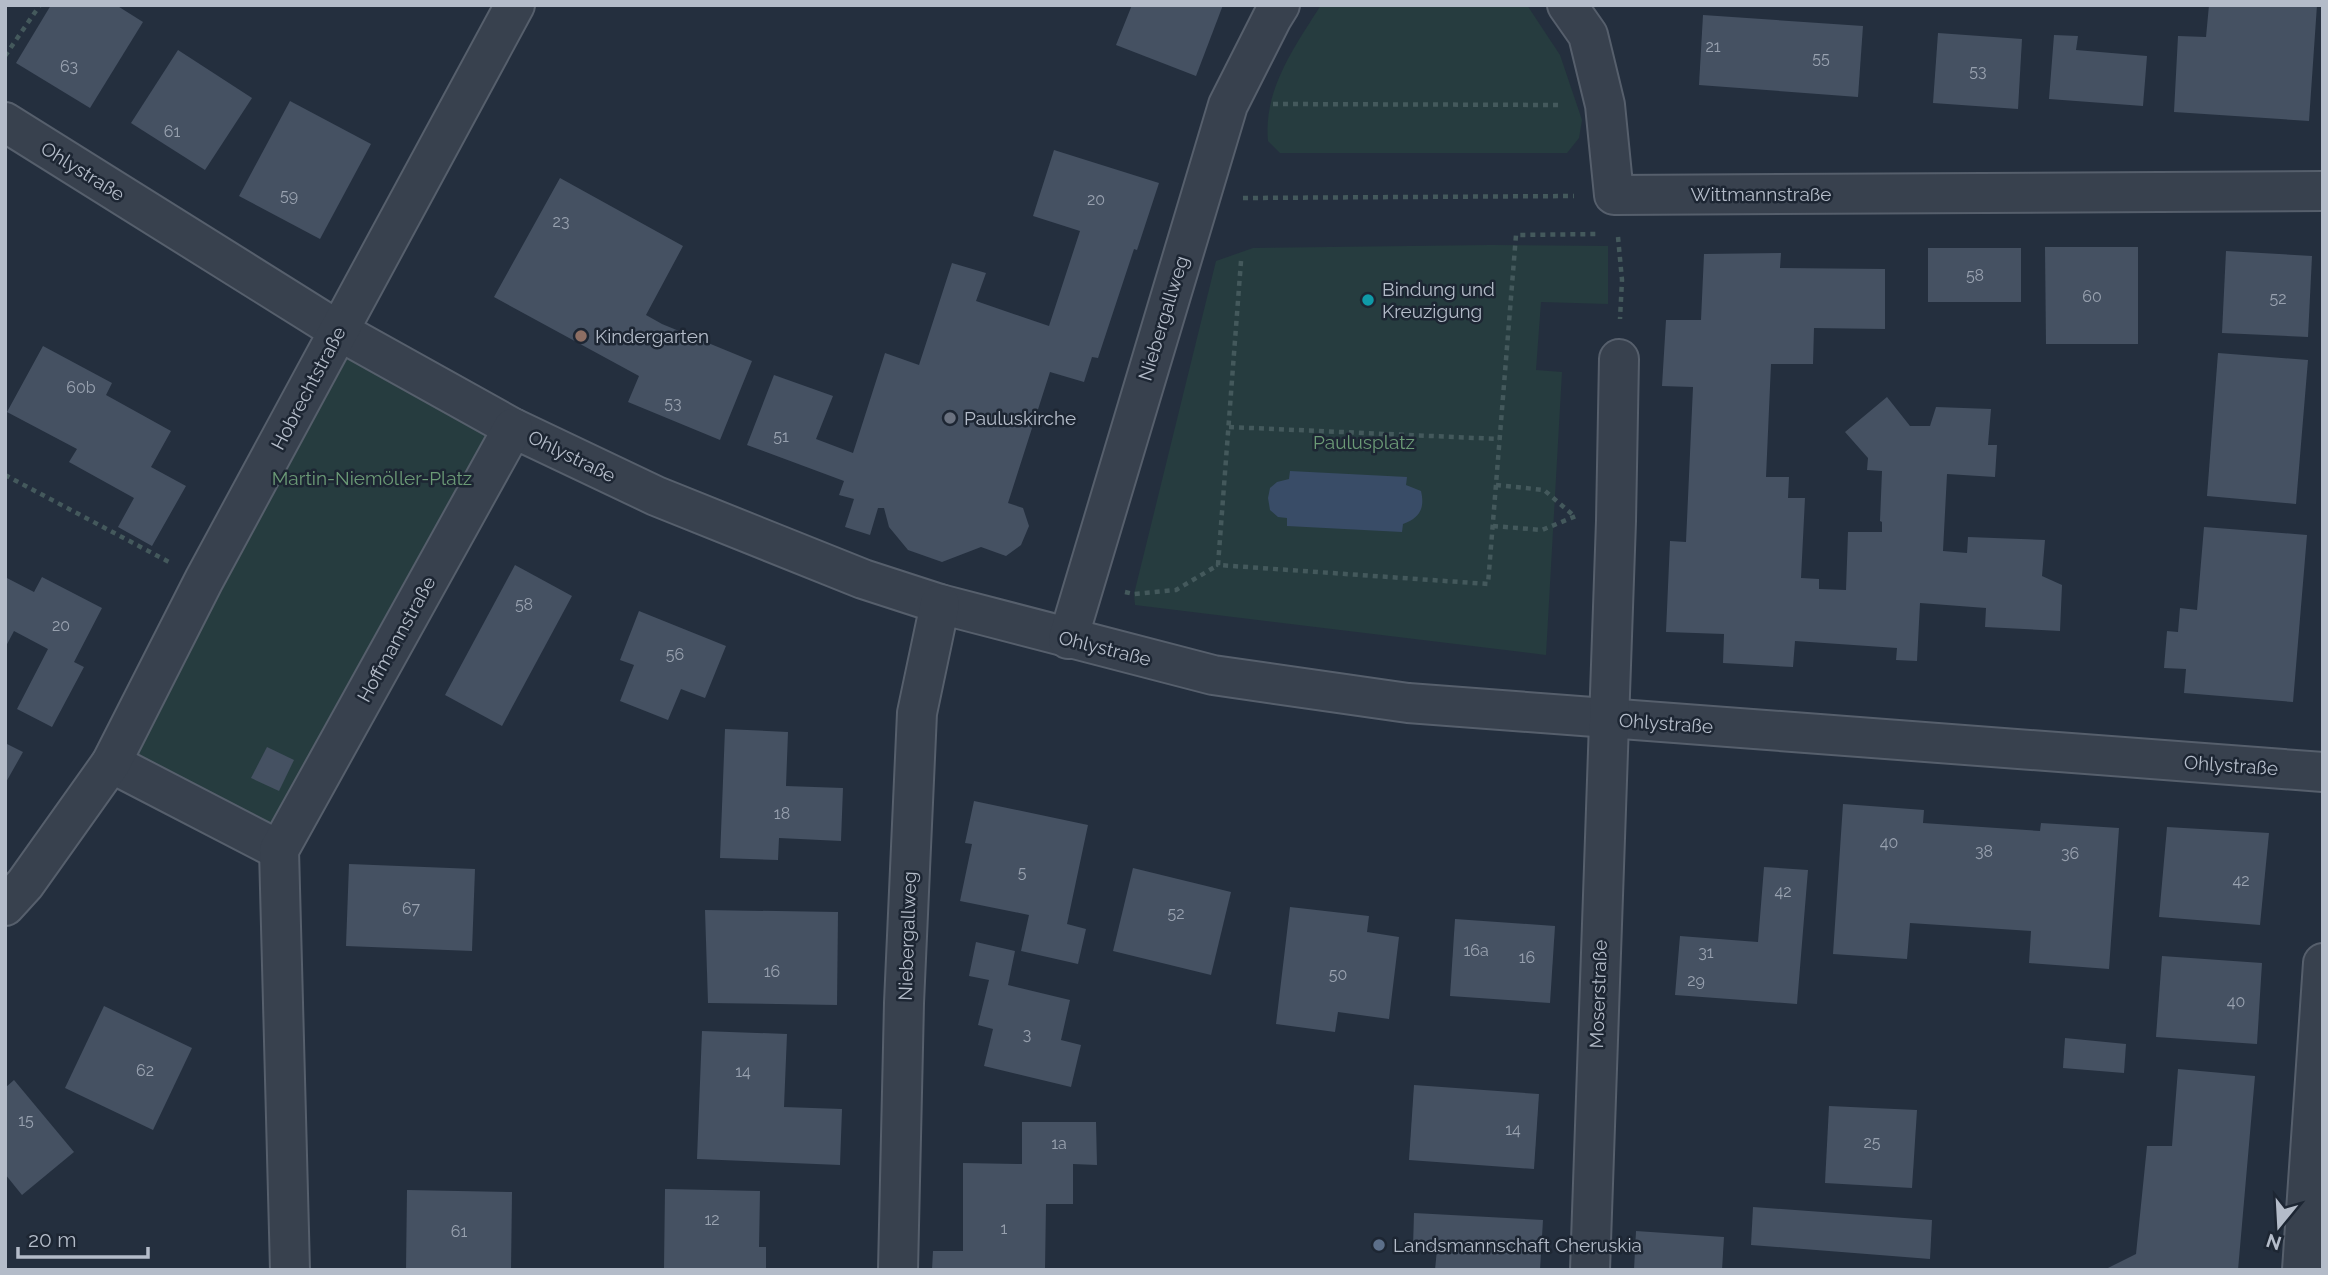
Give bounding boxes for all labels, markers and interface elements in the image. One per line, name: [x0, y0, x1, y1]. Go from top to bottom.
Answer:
house number: 21: [1705, 37, 1721, 56]
house number: 55: [1812, 49, 1830, 68]
house number: 63: [60, 57, 78, 76]
house number: 53: [1969, 62, 1987, 81]
house number: 61: [164, 122, 180, 141]
street label: Ohlystraße: [37, 137, 129, 205]
street label: Wittmannstraße: [1691, 183, 1831, 205]
house number: 59: [280, 186, 298, 205]
house number: 20: [1087, 190, 1105, 209]
house number: 23: [553, 212, 569, 231]
street label: Niebergallweg: [1134, 253, 1192, 383]
house number: 58: [1966, 266, 1984, 285]
place label: Bindung und Kreuzigung: [1382, 278, 1495, 322]
house number: 60: [2082, 287, 2102, 306]
house number: 52: [2269, 289, 2287, 308]
marker: Bindung und Kreuzigung: [1360, 292, 1376, 308]
street label: Hobrechtstraße: [266, 323, 350, 453]
place label: Kindergarten: [595, 325, 709, 347]
marker: Kindergarten: [573, 328, 589, 344]
house number: 60b: [66, 378, 96, 397]
house number: 53: [664, 394, 682, 413]
place label: Pauluskirche: [964, 407, 1076, 429]
marker: Pauluskirche: [942, 410, 958, 426]
street label: Ohlystraße: [525, 425, 619, 487]
house number: 51: [773, 427, 789, 446]
park label: Paulusplatz: [1313, 431, 1415, 453]
park label: Martin-Niemöller-Platz: [272, 467, 472, 489]
street label: Hoffmannstraße: [352, 572, 440, 706]
house number: 58: [515, 595, 533, 614]
house number: 20: [52, 616, 70, 635]
street label: Ohlystraße: [1057, 626, 1153, 670]
house number: 56: [666, 645, 684, 664]
street label: Ohlystraße: [1618, 709, 1714, 737]
street label: Ohlystraße: [2183, 751, 2279, 779]
house number: 18: [774, 804, 790, 823]
house number: 40: [1880, 833, 1898, 852]
house number: 38: [1975, 842, 1993, 861]
house number: 36: [2061, 844, 2079, 863]
house number: 5: [1018, 863, 1027, 882]
street label: Niebergallweg: [894, 871, 920, 1001]
house number: 42: [2232, 871, 2250, 890]
house number: 42: [1774, 882, 1792, 901]
house number: 67: [402, 899, 421, 918]
house number: 52: [1167, 904, 1185, 923]
street label: Moserstraße: [1585, 939, 1611, 1049]
house number: 16a: [1463, 941, 1489, 960]
house number: 31: [1698, 943, 1714, 962]
house number: 16: [1519, 948, 1535, 967]
house number: 16: [764, 962, 780, 981]
house number: 50: [1329, 965, 1347, 984]
house number: 29: [1687, 971, 1705, 990]
house number: 40: [2227, 992, 2245, 1011]
house number: 3: [1023, 1025, 1031, 1044]
house number: 62: [136, 1061, 154, 1080]
house number: 14: [735, 1062, 751, 1081]
house number: 15: [18, 1111, 34, 1130]
house number: 14: [1505, 1120, 1521, 1139]
house number: 25: [1863, 1133, 1881, 1152]
house number: 1a: [1051, 1134, 1067, 1153]
north arrow: [2244, 1191, 2314, 1261]
house number: 12: [704, 1210, 720, 1229]
scale bar: [18, 1216, 147, 1260]
house number: 1: [1001, 1219, 1008, 1238]
house number: 61: [451, 1222, 467, 1241]
text: 20 m: [28, 1227, 76, 1252]
text: N: [2263, 1229, 2284, 1255]
place label: Landsmannschaft Cheruskia: [1393, 1234, 1642, 1256]
marker: Landsmannschaft Cheruskia: [1371, 1237, 1387, 1253]

